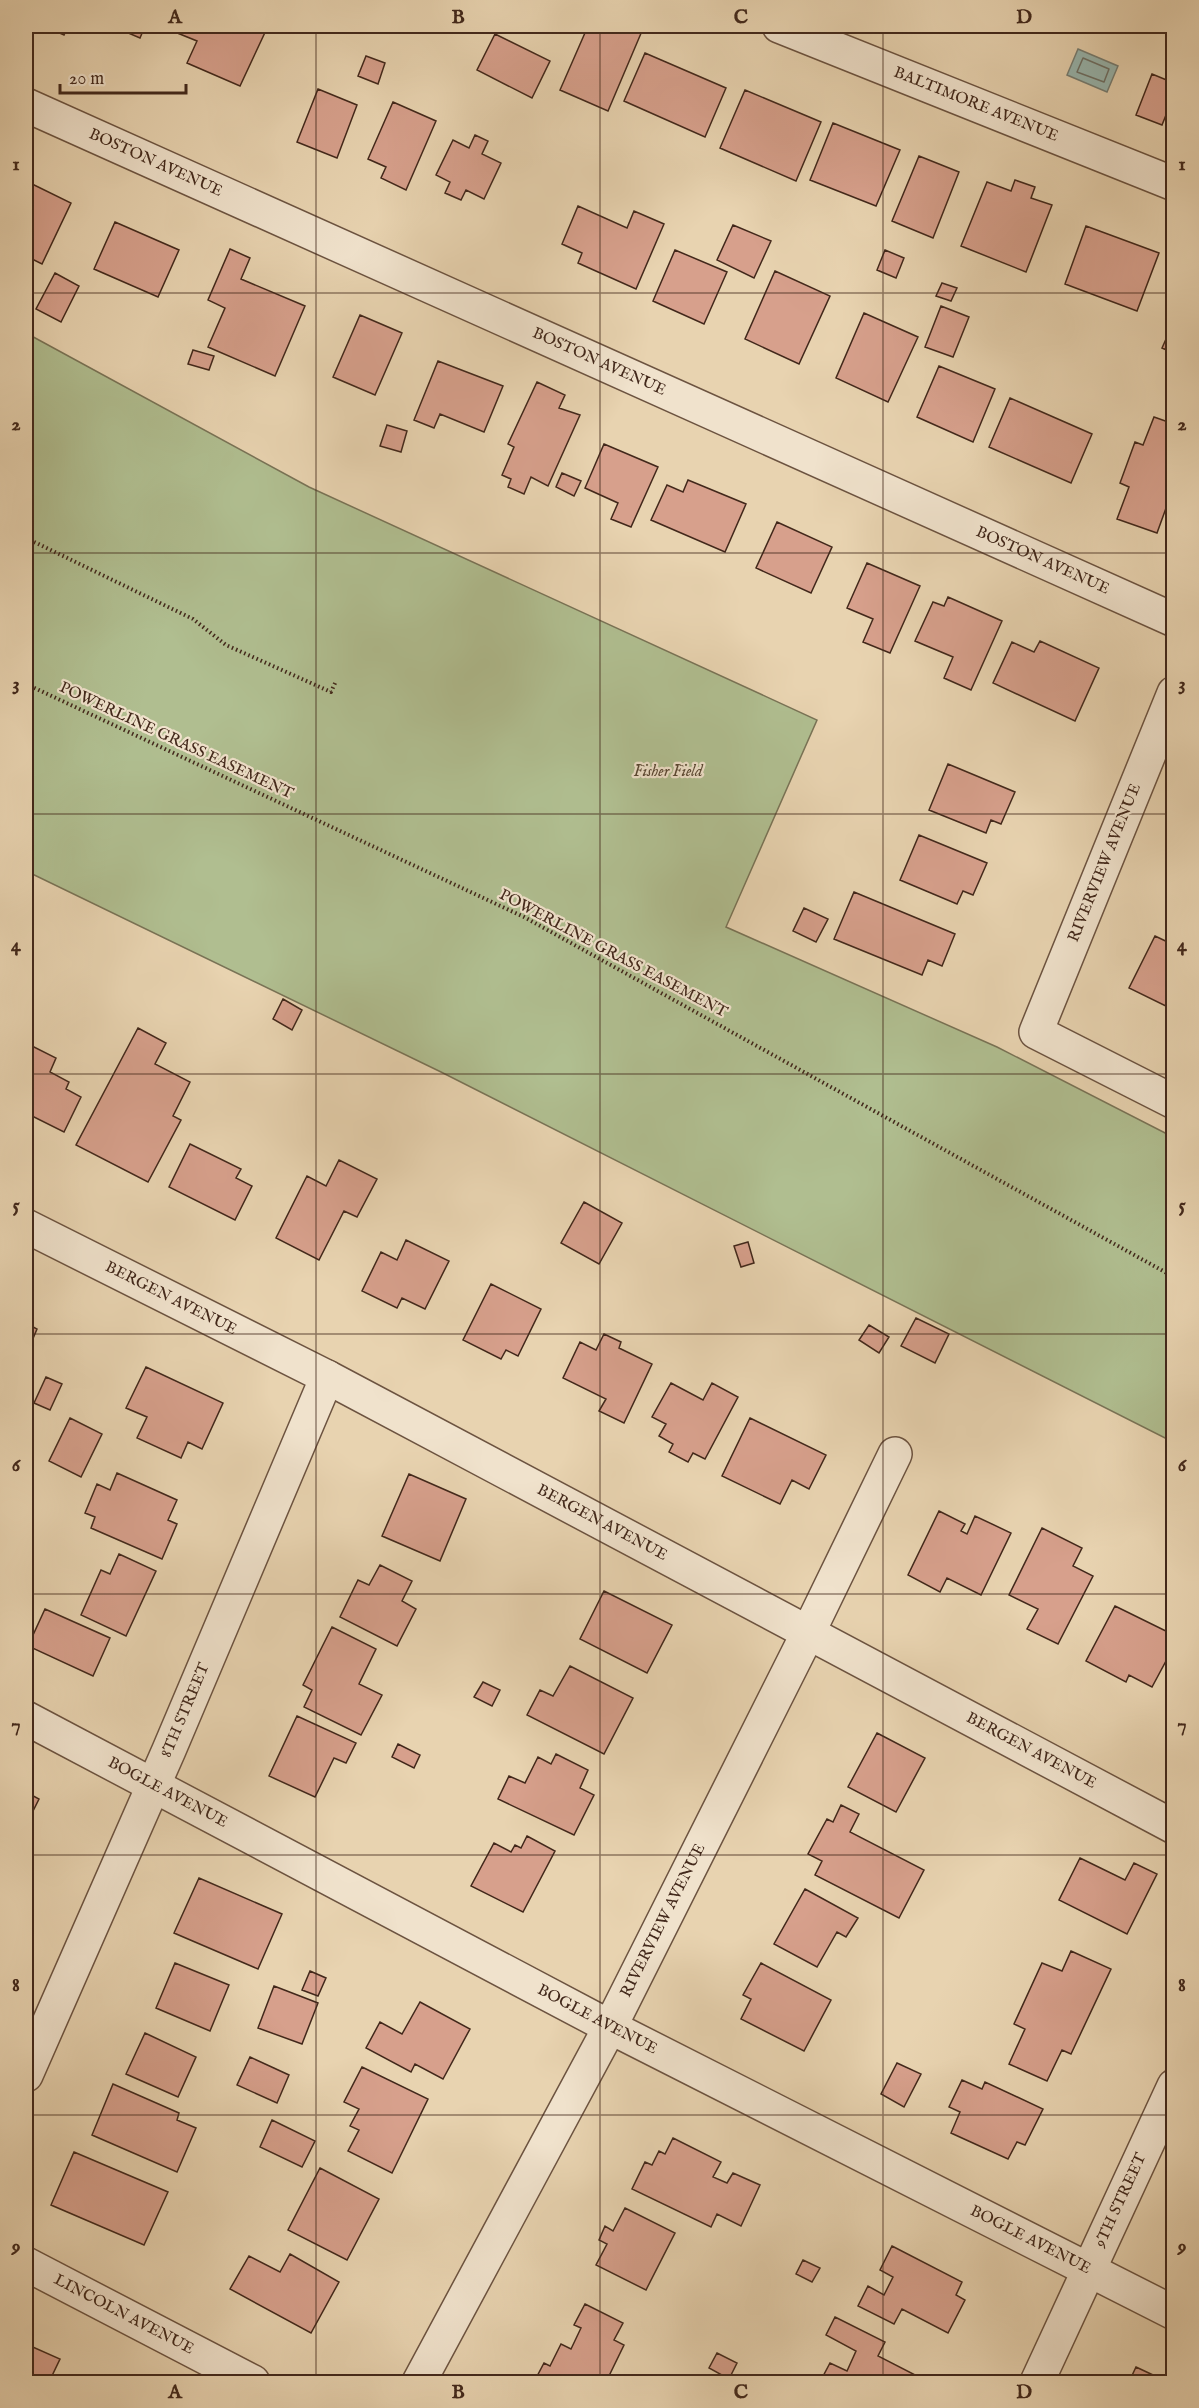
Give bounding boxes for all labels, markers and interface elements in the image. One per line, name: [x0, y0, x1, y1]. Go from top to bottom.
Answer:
text: A: [167, 5, 183, 30]
text: B: [451, 5, 465, 30]
text: C: [734, 5, 748, 30]
text: D: [1016, 5, 1032, 30]
scale bar: [60, 57, 186, 95]
street label: BALTIMORE AVENUE: [891, 63, 1061, 147]
text: 20 m: [69, 68, 104, 91]
street label: BOSTON AVENUE: [86, 124, 225, 202]
text: 1: [12, 152, 20, 177]
text: 1: [1178, 152, 1186, 177]
street label: BOSTON AVENUE: [529, 323, 669, 401]
text: 2: [11, 412, 21, 437]
text: 2: [1177, 412, 1187, 437]
street label: BOSTON AVENUE: [973, 522, 1112, 600]
text: 3: [12, 672, 20, 697]
text: 3: [1178, 672, 1186, 697]
street label: POWERLINE GRASS EASEMENT: [56, 678, 296, 804]
park label: Fisher Field: [633, 762, 704, 782]
street label: RIVERVIEW AVENUE: [1064, 781, 1146, 945]
street label: POWERLINE GRASS EASEMENT: [495, 885, 731, 1023]
text: 4: [11, 933, 22, 958]
text: 4: [1177, 933, 1188, 958]
text: 5: [12, 1193, 20, 1218]
text: 5: [1178, 1193, 1186, 1218]
street label: BERGEN AVENUE: [102, 1257, 240, 1340]
text: 6: [12, 1453, 22, 1478]
text: 6: [1178, 1453, 1188, 1478]
street label: BERGEN AVENUE: [533, 1480, 670, 1566]
street label: 8TH STREET: [157, 1660, 215, 1761]
street label: BERGEN AVENUE: [962, 1708, 1100, 1794]
text: 7: [11, 1713, 21, 1738]
text: 7: [1177, 1713, 1187, 1738]
street label: BOGLE AVENUE: [104, 1753, 231, 1833]
street label: RIVERVIEW AVENUE: [616, 1841, 710, 2001]
text: 8: [12, 1973, 20, 1998]
text: 8: [1178, 1973, 1186, 1998]
street label: BOGLE AVENUE: [534, 1980, 661, 2059]
street label: 9TH STREET: [1090, 2150, 1152, 2252]
street label: BOGLE AVENUE: [967, 2201, 1094, 2279]
text: 9: [11, 2234, 21, 2259]
text: 9: [1177, 2234, 1187, 2259]
street label: LINCOLN AVENUE: [50, 2270, 197, 2359]
text: A: [167, 2380, 183, 2405]
text: B: [451, 2380, 465, 2405]
text: C: [734, 2380, 748, 2405]
text: D: [1016, 2380, 1032, 2405]

